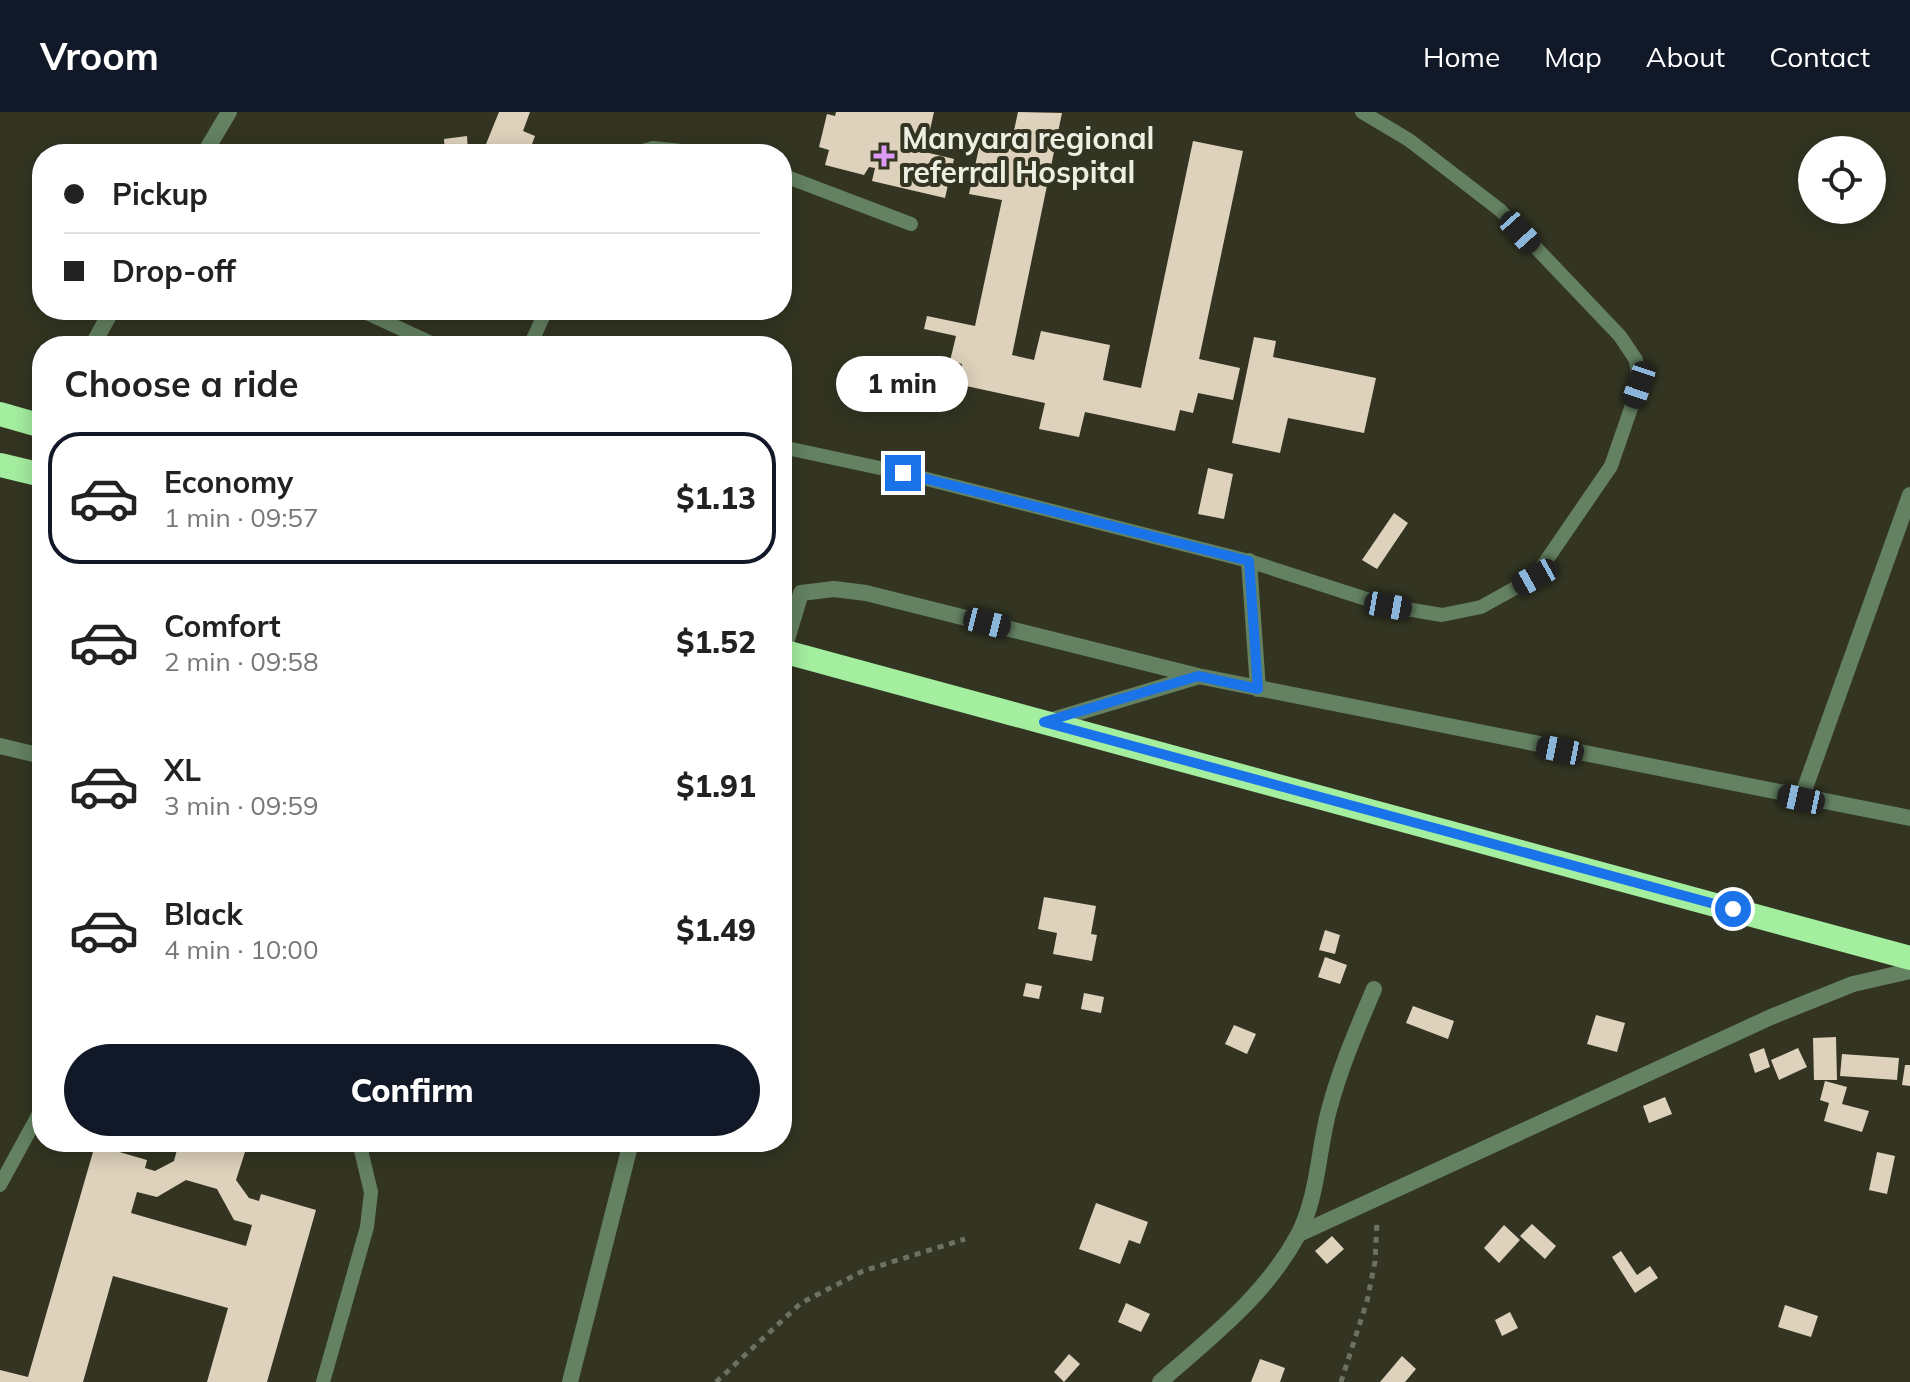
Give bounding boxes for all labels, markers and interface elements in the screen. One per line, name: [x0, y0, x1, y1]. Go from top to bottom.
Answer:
text: Vroom: [40, 32, 159, 80]
text: Home: [1423, 39, 1500, 74]
text: Map: [1544, 39, 1602, 74]
text: About: [1646, 39, 1725, 74]
text: Contact: [1769, 39, 1870, 74]
place label: Manyara regional referral Hospital: [902, 119, 1154, 191]
map controls: [1798, 136, 1886, 224]
button: locate: [1798, 136, 1886, 224]
marker: Manyara regional referral Hospital: [873, 145, 895, 167]
text: Pickup: [112, 175, 208, 213]
car: [1495, 206, 1545, 258]
text: Drop-off: [112, 252, 236, 290]
callout: 1 min: [837, 357, 969, 413]
car: [1620, 358, 1658, 412]
text: Choose a ride: [64, 361, 298, 406]
text: 1 min: [867, 367, 937, 400]
route end: [885, 455, 921, 491]
icon: car: [68, 462, 140, 534]
text: Economy: [164, 463, 293, 501]
text: $1.13: [676, 479, 756, 517]
text: 1 min · 09:57: [164, 501, 319, 534]
car: [1508, 555, 1562, 599]
car: [1362, 590, 1414, 622]
icon: car: [68, 606, 140, 678]
car: [961, 606, 1013, 640]
text: Comfort: [164, 607, 281, 645]
text: $1.52: [676, 623, 756, 661]
text: 2 min · 09:58: [164, 645, 319, 678]
car: [1534, 734, 1586, 766]
icon: car: [68, 750, 140, 822]
text: XL: [164, 751, 201, 789]
text: $1.91: [676, 767, 756, 805]
car: [1775, 782, 1827, 816]
text: 3 min · 09:59: [164, 789, 319, 822]
route start: [1715, 891, 1751, 927]
icon: car: [68, 894, 140, 966]
text: Black: [164, 895, 243, 933]
text: $1.49: [676, 911, 756, 949]
text: 4 min · 10:00: [164, 933, 319, 966]
button: Confirm: [64, 1044, 760, 1136]

